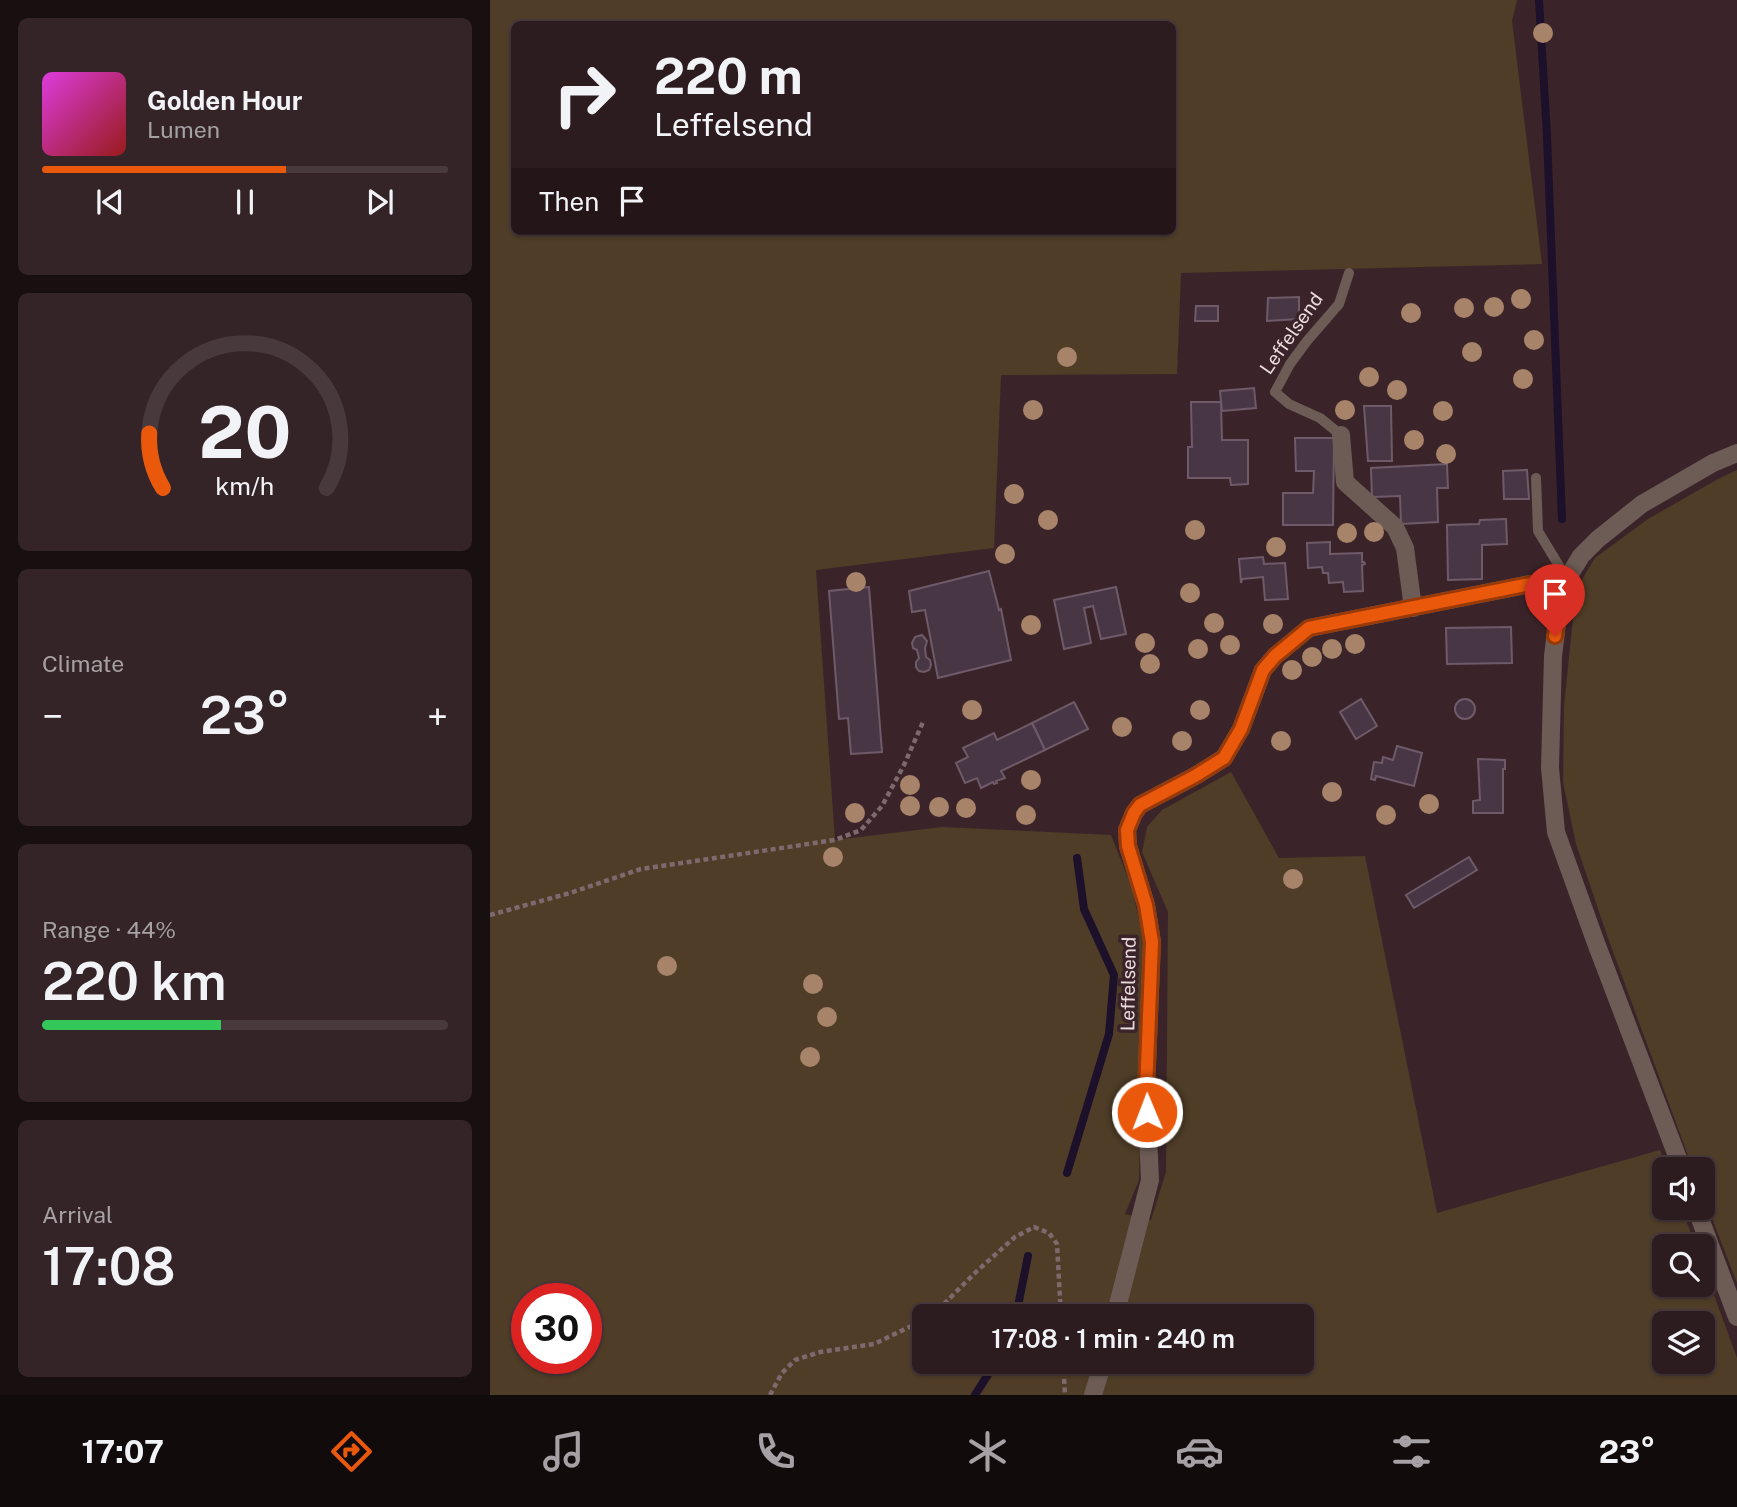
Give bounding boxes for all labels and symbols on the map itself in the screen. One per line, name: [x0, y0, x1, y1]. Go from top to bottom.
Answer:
street label: Leffelsend: [1255, 288, 1327, 378]
pin: [1525, 564, 1585, 636]
street label: Leffelsend: [1116, 937, 1140, 1031]
position arrow: [1110, 1075, 1184, 1149]
speed limit sign: 30: [511, 1283, 602, 1374]

